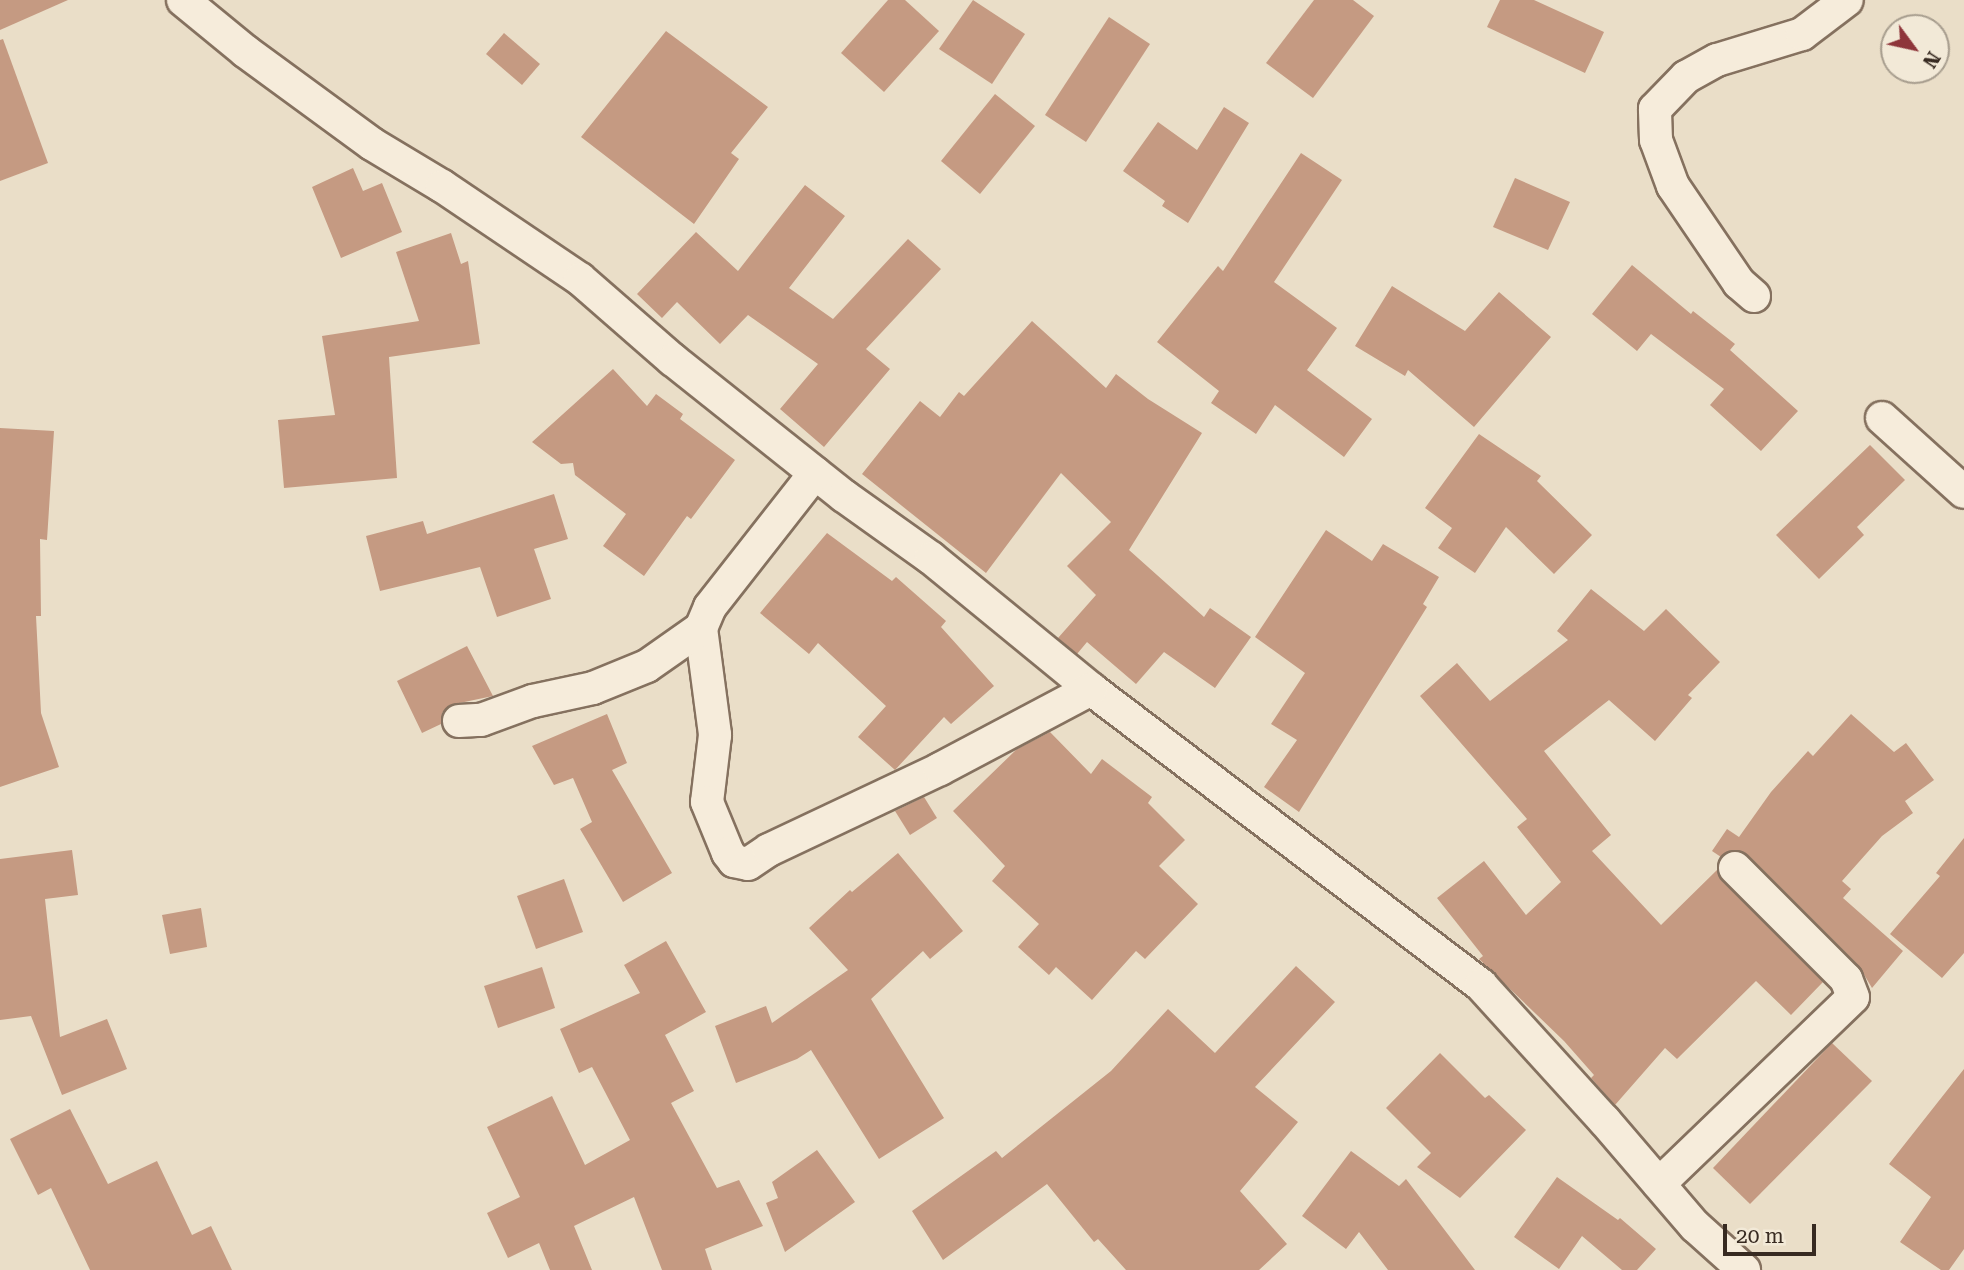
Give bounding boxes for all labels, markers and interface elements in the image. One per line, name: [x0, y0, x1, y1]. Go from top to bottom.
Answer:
north arrow: [1880, 14, 1950, 84]
text: N: [1918, 47, 1945, 72]
scale bar: [1726, 1210, 1819, 1254]
text: 20 m: [1736, 1224, 1784, 1248]

